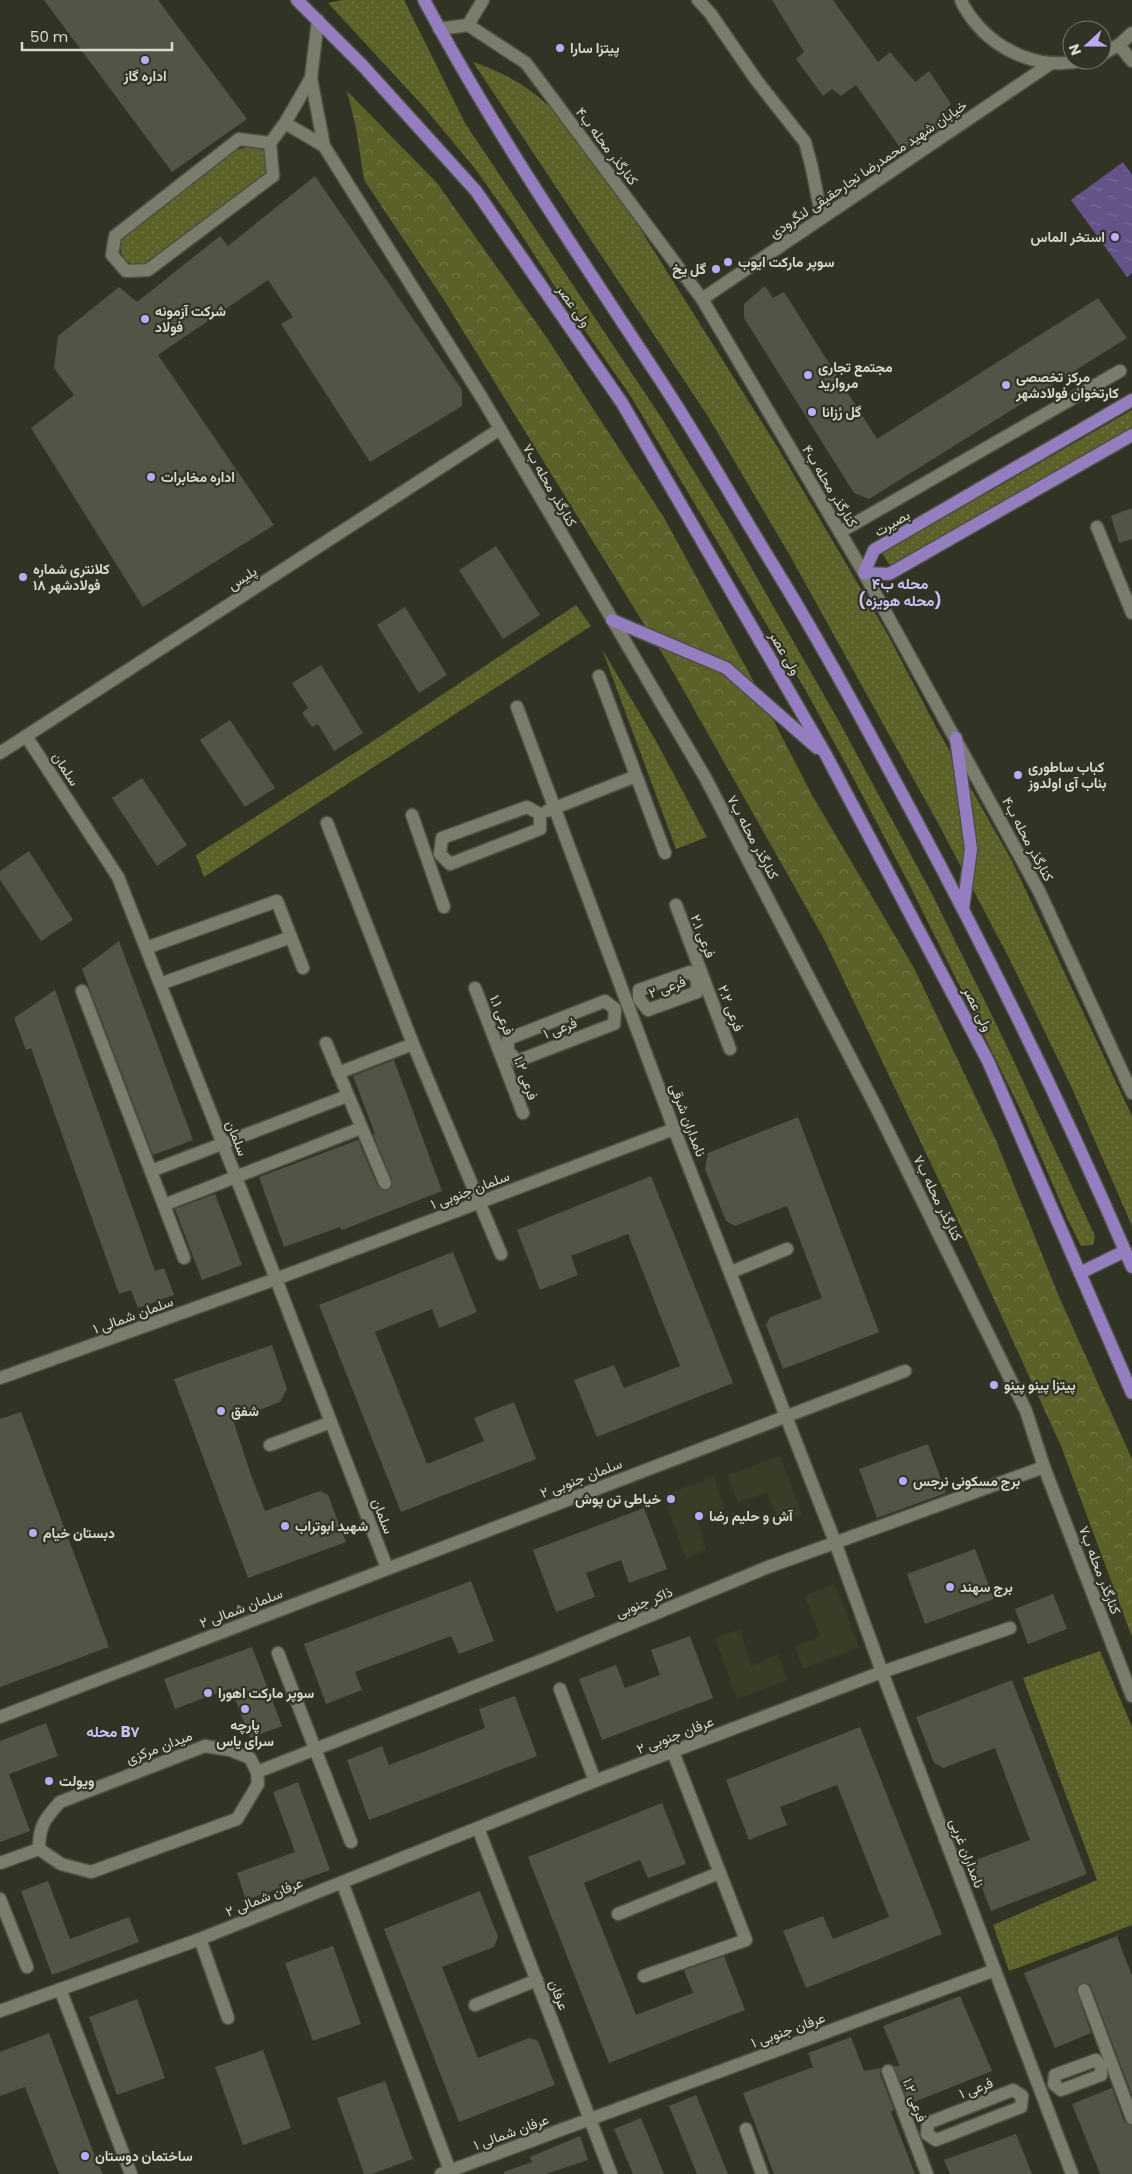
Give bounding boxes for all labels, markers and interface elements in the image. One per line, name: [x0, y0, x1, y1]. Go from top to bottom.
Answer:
scale bar: [22, 20, 172, 52]
north arrow: [1062, 20, 1112, 70]
text: 50 m: [30, 26, 68, 47]
place label: پیتزا سارا: [570, 38, 619, 58]
text: N: [1064, 41, 1086, 58]
marker: پیتزا سارا: [554, 42, 566, 54]
marker: اداره گاز: [139, 54, 151, 66]
place label: اداره گاز: [122, 66, 167, 86]
street label: خیابان شهید محمدرضا نجارحقیقی لنگرودی: [765, 95, 971, 243]
street label: کنارگذر محله ب۴: [571, 103, 643, 189]
place label: استخر الماس: [1031, 227, 1105, 247]
marker: استخر الماس: [1109, 231, 1121, 243]
place label: سوپر مارکت ایوب: [738, 252, 834, 272]
marker: سوپر مارکت ایوب: [722, 256, 734, 268]
place label: گل یخ: [672, 259, 706, 279]
marker: گل یخ: [710, 263, 722, 275]
street label: ولی عصر: [552, 280, 596, 331]
place label: شرکت آزمونه فولاد: [155, 301, 226, 337]
marker: شرکت آزمونه فولاد: [139, 313, 151, 325]
place label: مجتمع تجاری مروارید: [818, 357, 893, 393]
place label: مرکز تخصصی کارتخوان فولادشهر: [1015, 367, 1119, 403]
marker: مجتمع تجاری مروارید: [802, 369, 814, 381]
marker: مرکز تخصصی کارتخوان فولادشهر: [1000, 379, 1012, 391]
place label: گل رُزانا: [822, 402, 861, 422]
marker: گل رُزانا: [806, 406, 818, 418]
street label: کنارگذر محله ب۷: [518, 440, 582, 530]
street label: کنارگذر محله ب۴: [797, 441, 863, 531]
place label: اداره مخابرات: [161, 467, 235, 487]
marker: اداره مخابرات: [145, 471, 157, 483]
street label: بصیرت: [870, 505, 914, 541]
place label: کلانتری شماره ۱۸ فولادشهر: [33, 559, 110, 595]
street label: پلیس: [223, 561, 261, 595]
marker: کلانتری شماره ۱۸ فولادشهر: [17, 571, 29, 583]
district label: محله ب۴ (محله هویزه): [858, 573, 942, 611]
street label: ولی عصر: [764, 626, 806, 679]
street label: سلمان: [48, 748, 84, 790]
place label: کباب ساطوری بناب آی اولدوز: [1027, 757, 1107, 793]
marker: کباب ساطوری بناب آی اولدوز: [1012, 769, 1024, 781]
street label: کنارگذر محله ب۷: [722, 791, 784, 883]
street label: کنارگذر محله ب۴: [997, 793, 1059, 885]
street label: فرعی ۲.۱: [686, 911, 720, 961]
street label: فرعی ۲: [646, 971, 688, 1003]
street label: فرعی ۲.۲: [713, 982, 749, 1034]
street label: ولی عصر: [958, 982, 998, 1035]
street label: فرعی ۱.۱: [485, 992, 519, 1038]
street label: فرعی ۱: [540, 1012, 580, 1044]
street label: فرعی ۱.۲: [509, 1053, 543, 1103]
street label: نامداران شرقی: [665, 1080, 711, 1160]
street label: سلمان: [221, 1117, 253, 1159]
street label: کنارگذر محله ب۷: [909, 1152, 967, 1244]
street label: سلمان جنوبی ۱: [428, 1166, 512, 1214]
street label: سلمان شمالی ۱: [90, 1291, 176, 1339]
place label: پیتزا پینو پینو: [1004, 1375, 1076, 1395]
marker: پیتزا پینو پینو: [988, 1379, 1000, 1391]
place label: شفق: [231, 1401, 259, 1421]
marker: شفق: [215, 1405, 227, 1417]
street label: سلمان جنوبی ۲: [537, 1453, 625, 1503]
place label: برج مسکونی نرجس: [913, 1471, 1020, 1491]
marker: برج مسکونی نرجس: [897, 1475, 909, 1487]
place label: خیاطی تن پوش: [575, 1489, 661, 1509]
marker: خیاطی تن پوش: [665, 1493, 677, 1505]
street label: سلمان: [367, 1495, 399, 1537]
place label: آش و حلیم رضا: [709, 1506, 794, 1526]
marker: آش و حلیم رضا: [693, 1510, 705, 1522]
place label: شهید ابوتراب: [295, 1516, 368, 1536]
marker: شهید ابوتراب: [279, 1520, 291, 1532]
place label: دبستان خیام: [43, 1523, 115, 1543]
street label: کنارگذر محله ب۷: [1074, 1523, 1126, 1617]
marker: دبستان خیام: [27, 1527, 39, 1539]
place label: برج سهند: [960, 1577, 1013, 1597]
street label: ذاکر جنوبی: [612, 1581, 676, 1623]
marker: برج سهند: [944, 1581, 956, 1593]
street label: سلمان شمالی ۲: [197, 1583, 285, 1633]
place label: سوپر مارکت اهورا: [218, 1683, 314, 1703]
marker: سوپر مارکت اهورا: [202, 1687, 214, 1699]
marker: پارچه سرای یاس: [239, 1703, 251, 1715]
street label: عرفان جنوبی ۲: [634, 1711, 716, 1759]
place label: پارچه سرای یاس: [216, 1715, 274, 1751]
district label: محله B۷: [86, 1721, 140, 1742]
street label: میدان مرکزی: [123, 1725, 195, 1769]
place label: ویولت: [59, 1771, 94, 1791]
marker: ویولت: [43, 1775, 55, 1787]
street label: نامداران غربی: [945, 1815, 989, 1891]
street label: عرفان شمالی ۲: [222, 1872, 306, 1922]
street label: عرفان: [544, 1977, 574, 2013]
street label: عرفان جنوبی ۱: [748, 2007, 828, 2053]
street label: فرعی ۱: [956, 2072, 996, 2104]
street label: فرعی ۱.۲: [898, 2075, 932, 2125]
street label: عرفان شمالی ۱: [471, 2109, 551, 2155]
place label: ساختمان دوستان: [95, 2146, 193, 2166]
marker: ساختمان دوستان: [79, 2150, 91, 2162]

